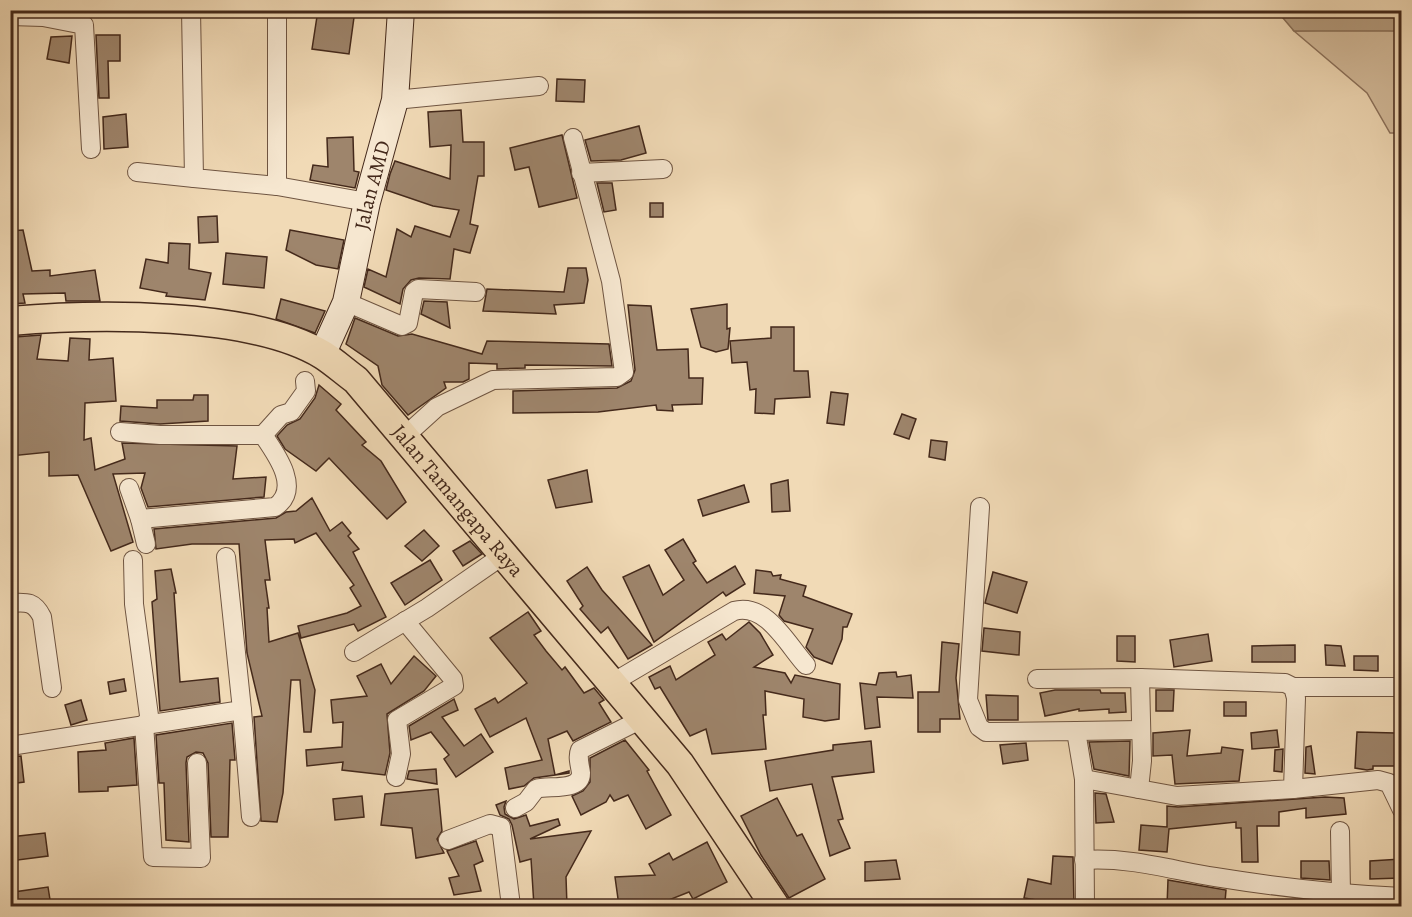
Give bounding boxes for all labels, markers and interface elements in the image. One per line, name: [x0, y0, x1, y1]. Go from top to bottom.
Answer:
street label: Jalan AMD: [348, 137, 397, 232]
street label: Jalan Tamangapa Raya: [385, 418, 530, 583]

